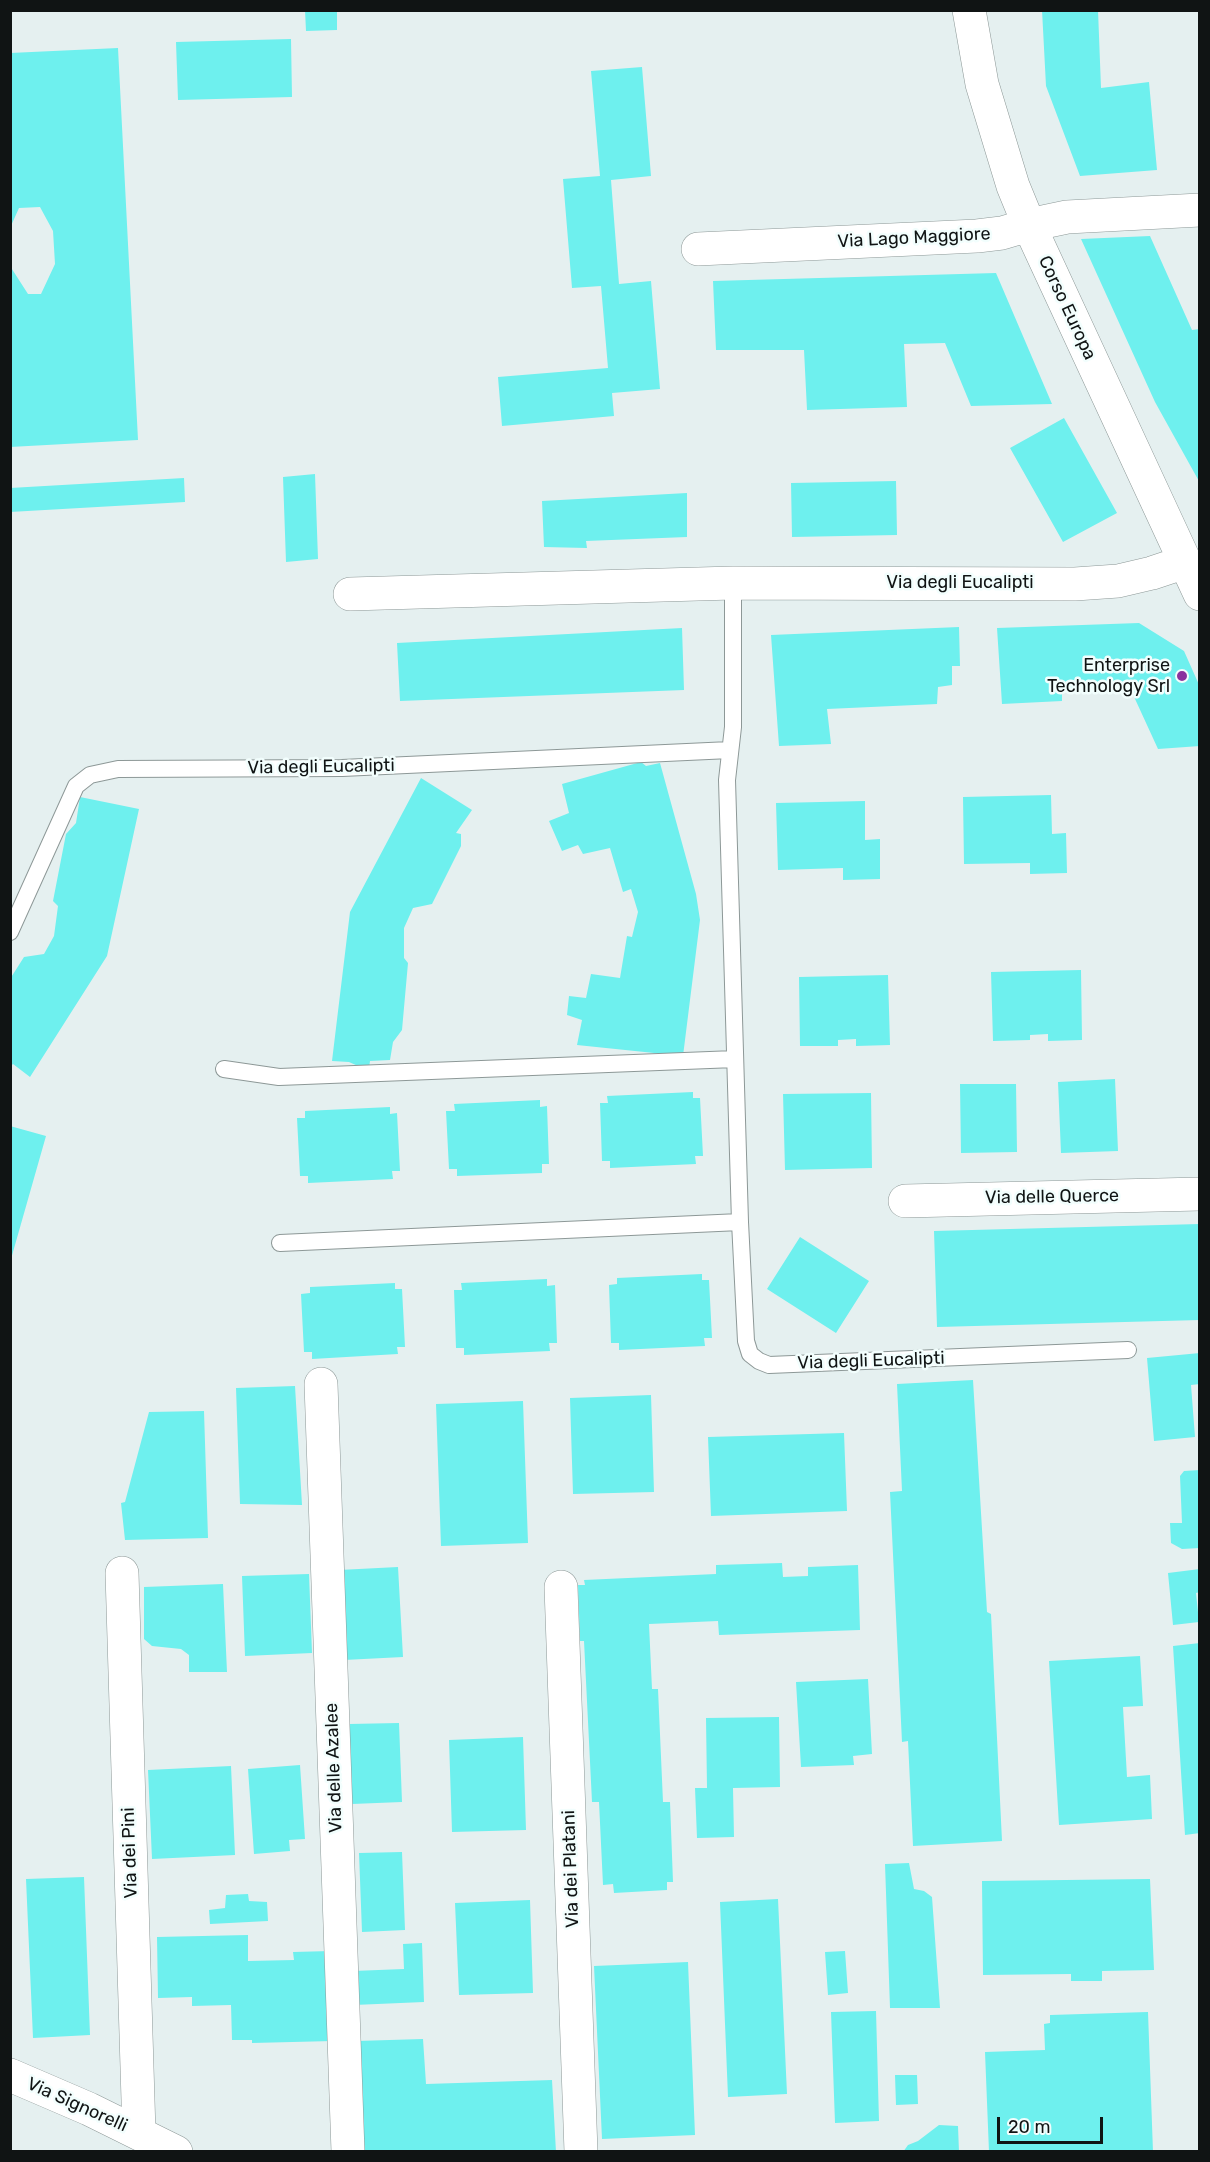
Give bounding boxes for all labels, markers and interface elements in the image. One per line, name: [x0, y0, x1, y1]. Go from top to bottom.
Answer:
street label: Via Lago Maggiore: [837, 223, 991, 253]
street label: Corso Europa: [1033, 253, 1101, 363]
street label: Via degli Eucalipti: [886, 572, 1034, 594]
place label: Enterprise Technology Srl: [1047, 655, 1170, 698]
marker: Enterprise Technology Srl: [1175, 669, 1189, 683]
street label: Via degli Eucalipti: [247, 755, 395, 779]
street label: Via delle Querce: [985, 1185, 1119, 1209]
street label: Via degli Eucalipti: [797, 1348, 945, 1374]
street label: Via delle Azalee: [321, 1703, 347, 1833]
street label: Via dei Pini: [118, 1807, 142, 1899]
street label: Via dei Platani: [558, 1810, 584, 1928]
street label: Via Signorelli: [23, 2073, 131, 2137]
scale bar: [1000, 2105, 1106, 2143]
text: 20 m: [1008, 2116, 1050, 2138]

